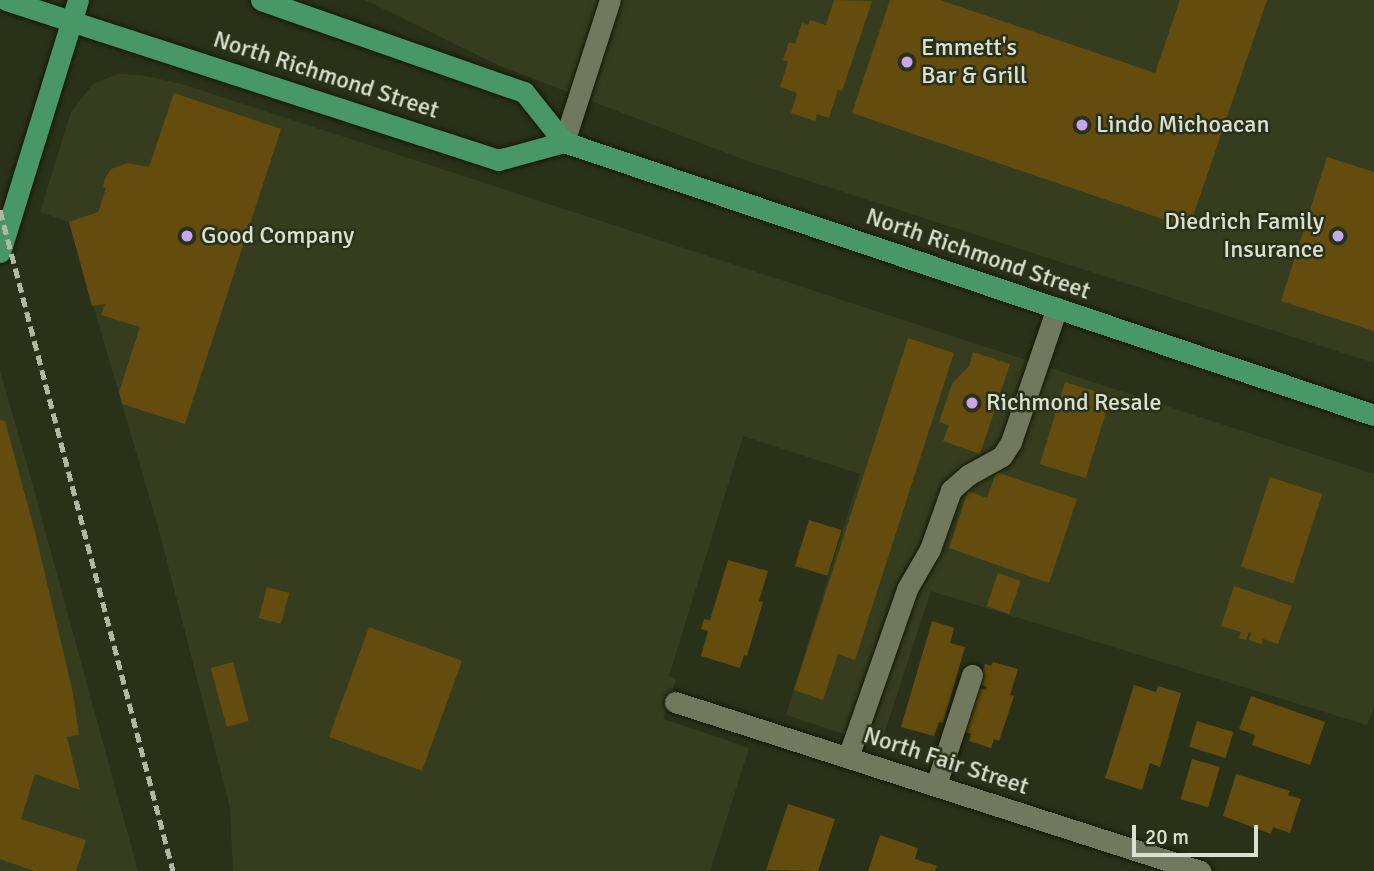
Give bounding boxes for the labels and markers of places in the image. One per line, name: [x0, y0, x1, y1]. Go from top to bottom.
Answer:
place label: Emmett's Bar & Grill: [921, 34, 1027, 90]
marker: Emmett's Bar & Grill: [899, 54, 915, 70]
place label: Lindo Michoacan: [1096, 111, 1270, 139]
marker: Lindo Michoacan: [1074, 117, 1090, 133]
place label: Diedrich Family Insurance: [1164, 208, 1324, 264]
place label: Good Company: [201, 222, 354, 250]
marker: Good Company: [179, 228, 195, 244]
marker: Diedrich Family Insurance: [1330, 228, 1346, 244]
place label: Richmond Resale: [986, 389, 1162, 417]
marker: Richmond Resale: [964, 395, 980, 411]

